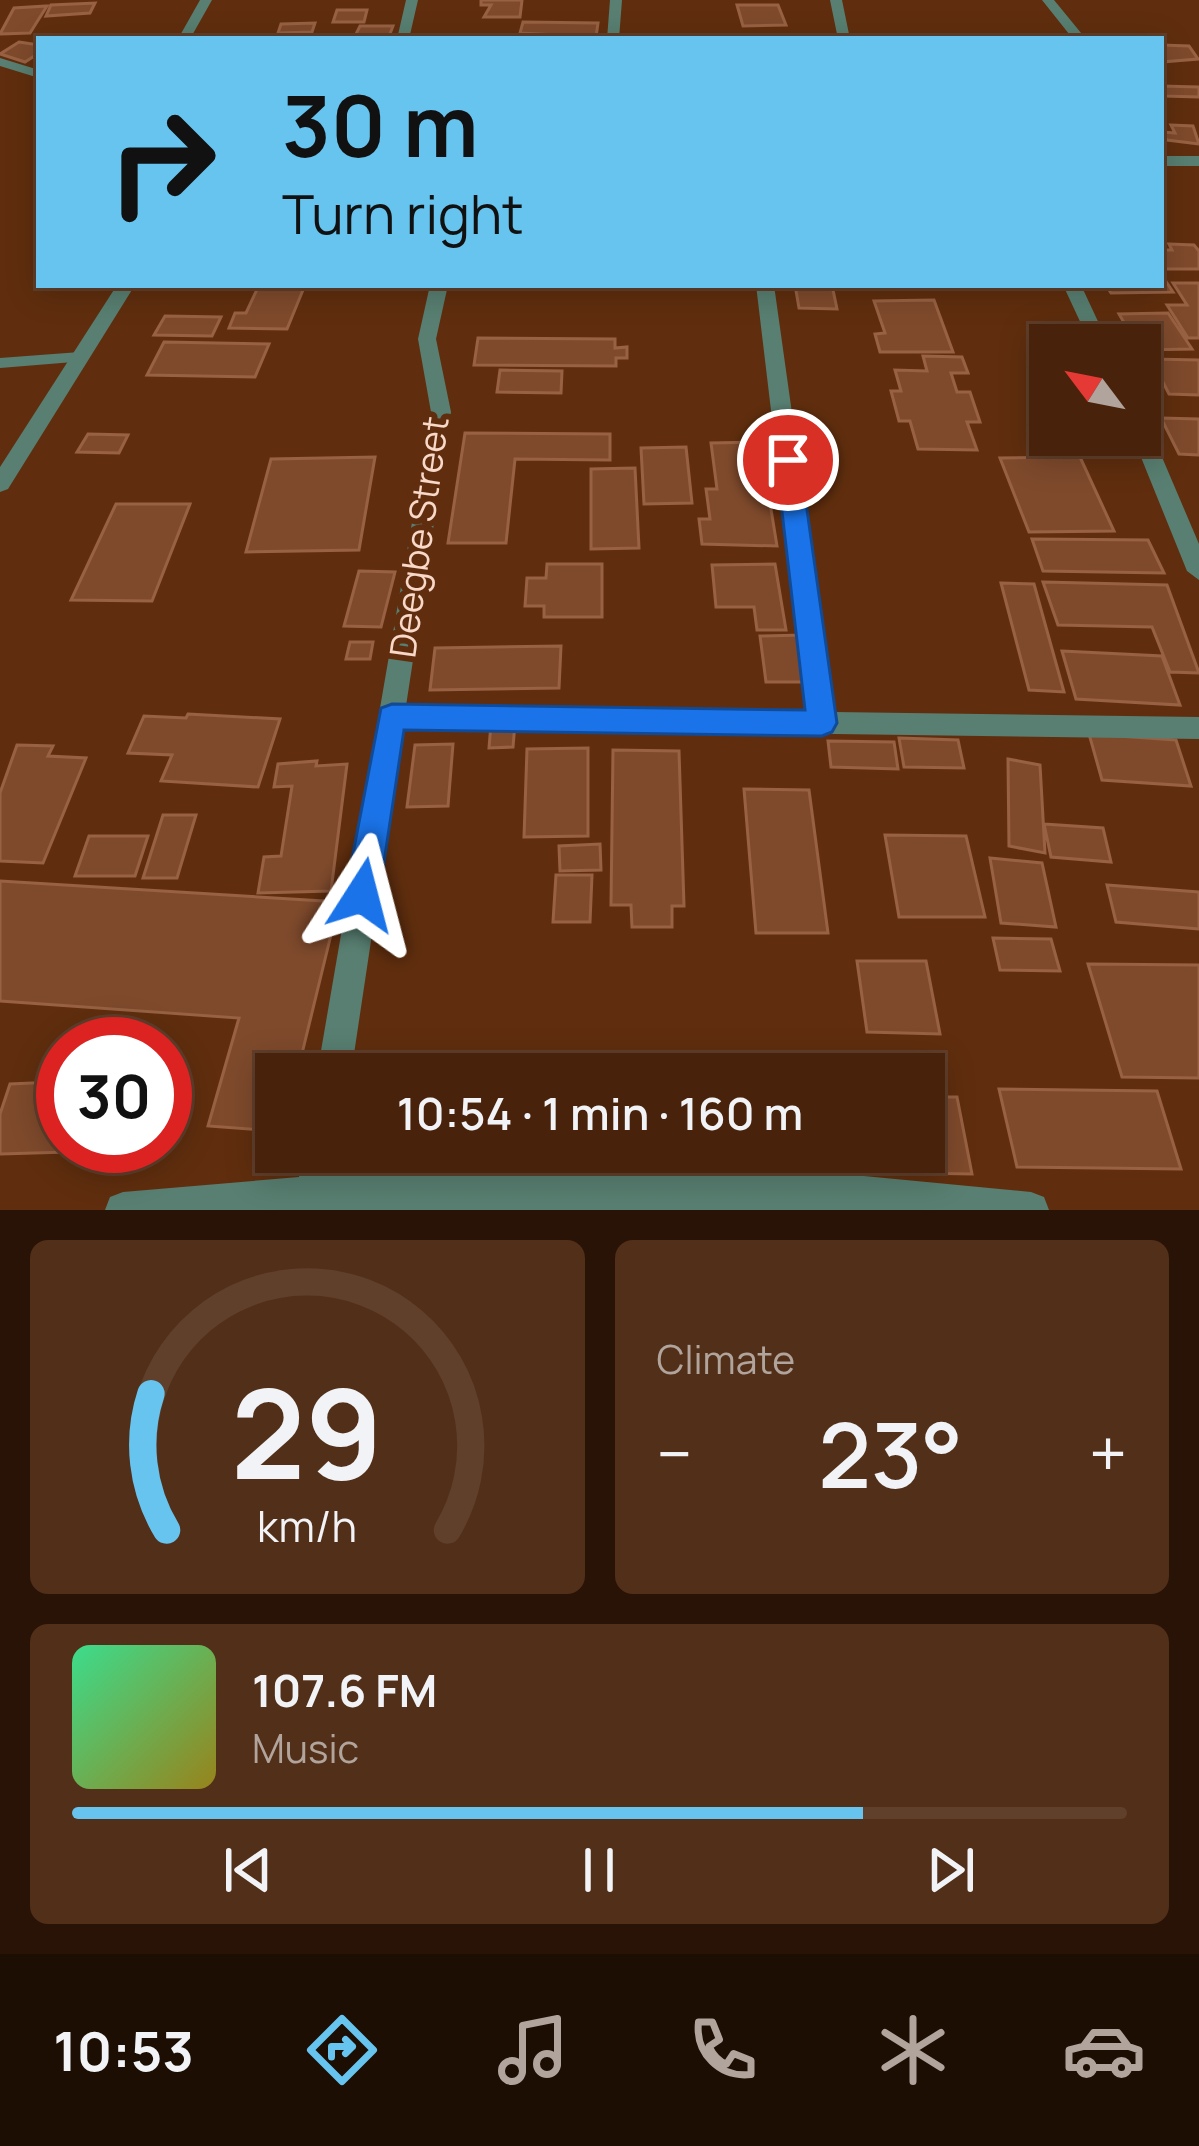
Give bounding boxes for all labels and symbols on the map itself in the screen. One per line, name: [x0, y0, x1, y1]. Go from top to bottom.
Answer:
north arrow: [1029, 324, 1161, 456]
pin: [737, 409, 839, 511]
street label: Deegbe Street: [377, 413, 460, 661]
position arrow: [299, 832, 425, 958]
speed limit sign: 30: [36, 1017, 192, 1173]

